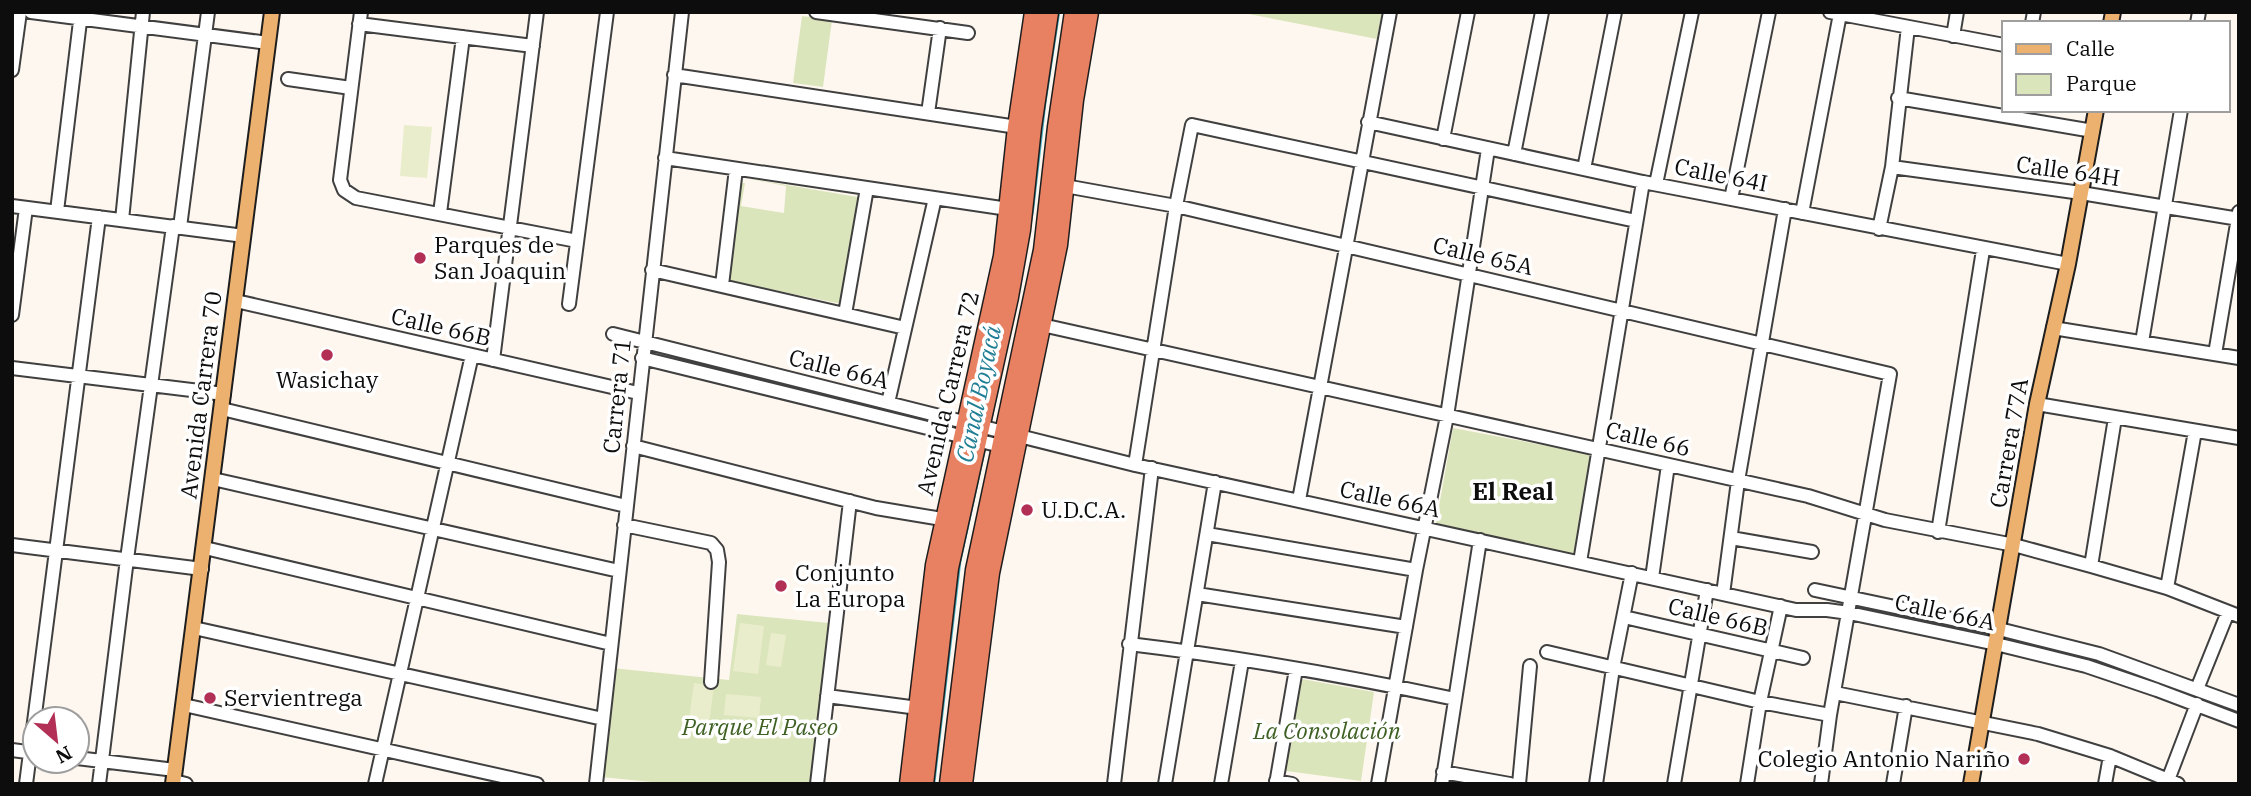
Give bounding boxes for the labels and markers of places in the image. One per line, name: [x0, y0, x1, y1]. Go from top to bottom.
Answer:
place label: Parques de San Joaquin: [434, 229, 566, 285]
marker: Parques de San Joaquin: [412, 250, 428, 266]
marker: Wasichay: [319, 347, 335, 363]
place label: Wasichay: [276, 364, 379, 394]
place label: U.D.C.A.: [1041, 494, 1126, 524]
marker: U.D.C.A.: [1019, 502, 1035, 518]
place label: Conjunto La Europa: [795, 557, 906, 613]
marker: Conjunto La Europa: [773, 578, 789, 594]
place label: Servientrega: [224, 682, 363, 712]
marker: Servientrega: [202, 690, 218, 706]
place label: Colegio Antonio Nariño: [1758, 743, 2010, 773]
marker: Colegio Antonio Nariño: [2016, 751, 2032, 767]

